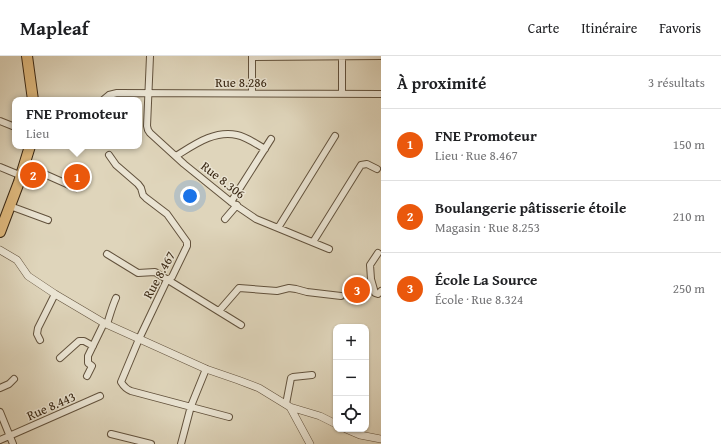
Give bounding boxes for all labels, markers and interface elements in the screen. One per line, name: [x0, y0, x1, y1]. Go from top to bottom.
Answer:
text: Mapleaf: [20, 14, 89, 42]
text: Carte: [528, 18, 559, 38]
text: Itinéraire: [581, 18, 637, 38]
text: Favoris: [659, 18, 701, 38]
text: À proximité: [397, 70, 486, 95]
street label: Rue 8.286: [215, 73, 267, 92]
text: 3 résultats: [648, 73, 705, 92]
popup: [12, 97, 142, 149]
text: FNE Promoteur: [26, 103, 128, 124]
text: Lieu: [26, 124, 49, 143]
text: FNE Promoteur: [435, 125, 537, 146]
text: 1: [407, 135, 413, 154]
text: 150 m: [673, 135, 705, 154]
text: Lieu · Rue 8.467: [435, 146, 518, 165]
street label: Rue 8.306: [197, 157, 249, 203]
pin: 2: [20, 160, 46, 190]
pin: 1: [64, 162, 90, 192]
your location: [180, 186, 200, 206]
text: Boulangerie pâtisserie étoile: [435, 197, 626, 218]
text: 2: [407, 207, 413, 226]
text: 210 m: [673, 207, 705, 226]
text: Magasin · Rue 8.253: [435, 218, 540, 237]
street label: Rue 8.467: [138, 248, 180, 302]
text: École La Source: [435, 269, 537, 290]
pin: 3: [344, 275, 370, 305]
text: 3: [407, 279, 413, 298]
text: 250 m: [673, 279, 705, 298]
text: École · Rue 8.324: [435, 290, 523, 309]
map controls: [333, 324, 369, 432]
button: +: [333, 324, 369, 360]
button: −: [333, 360, 369, 396]
street label: Rue 8.443: [24, 387, 78, 425]
button: locate: [333, 396, 369, 432]

